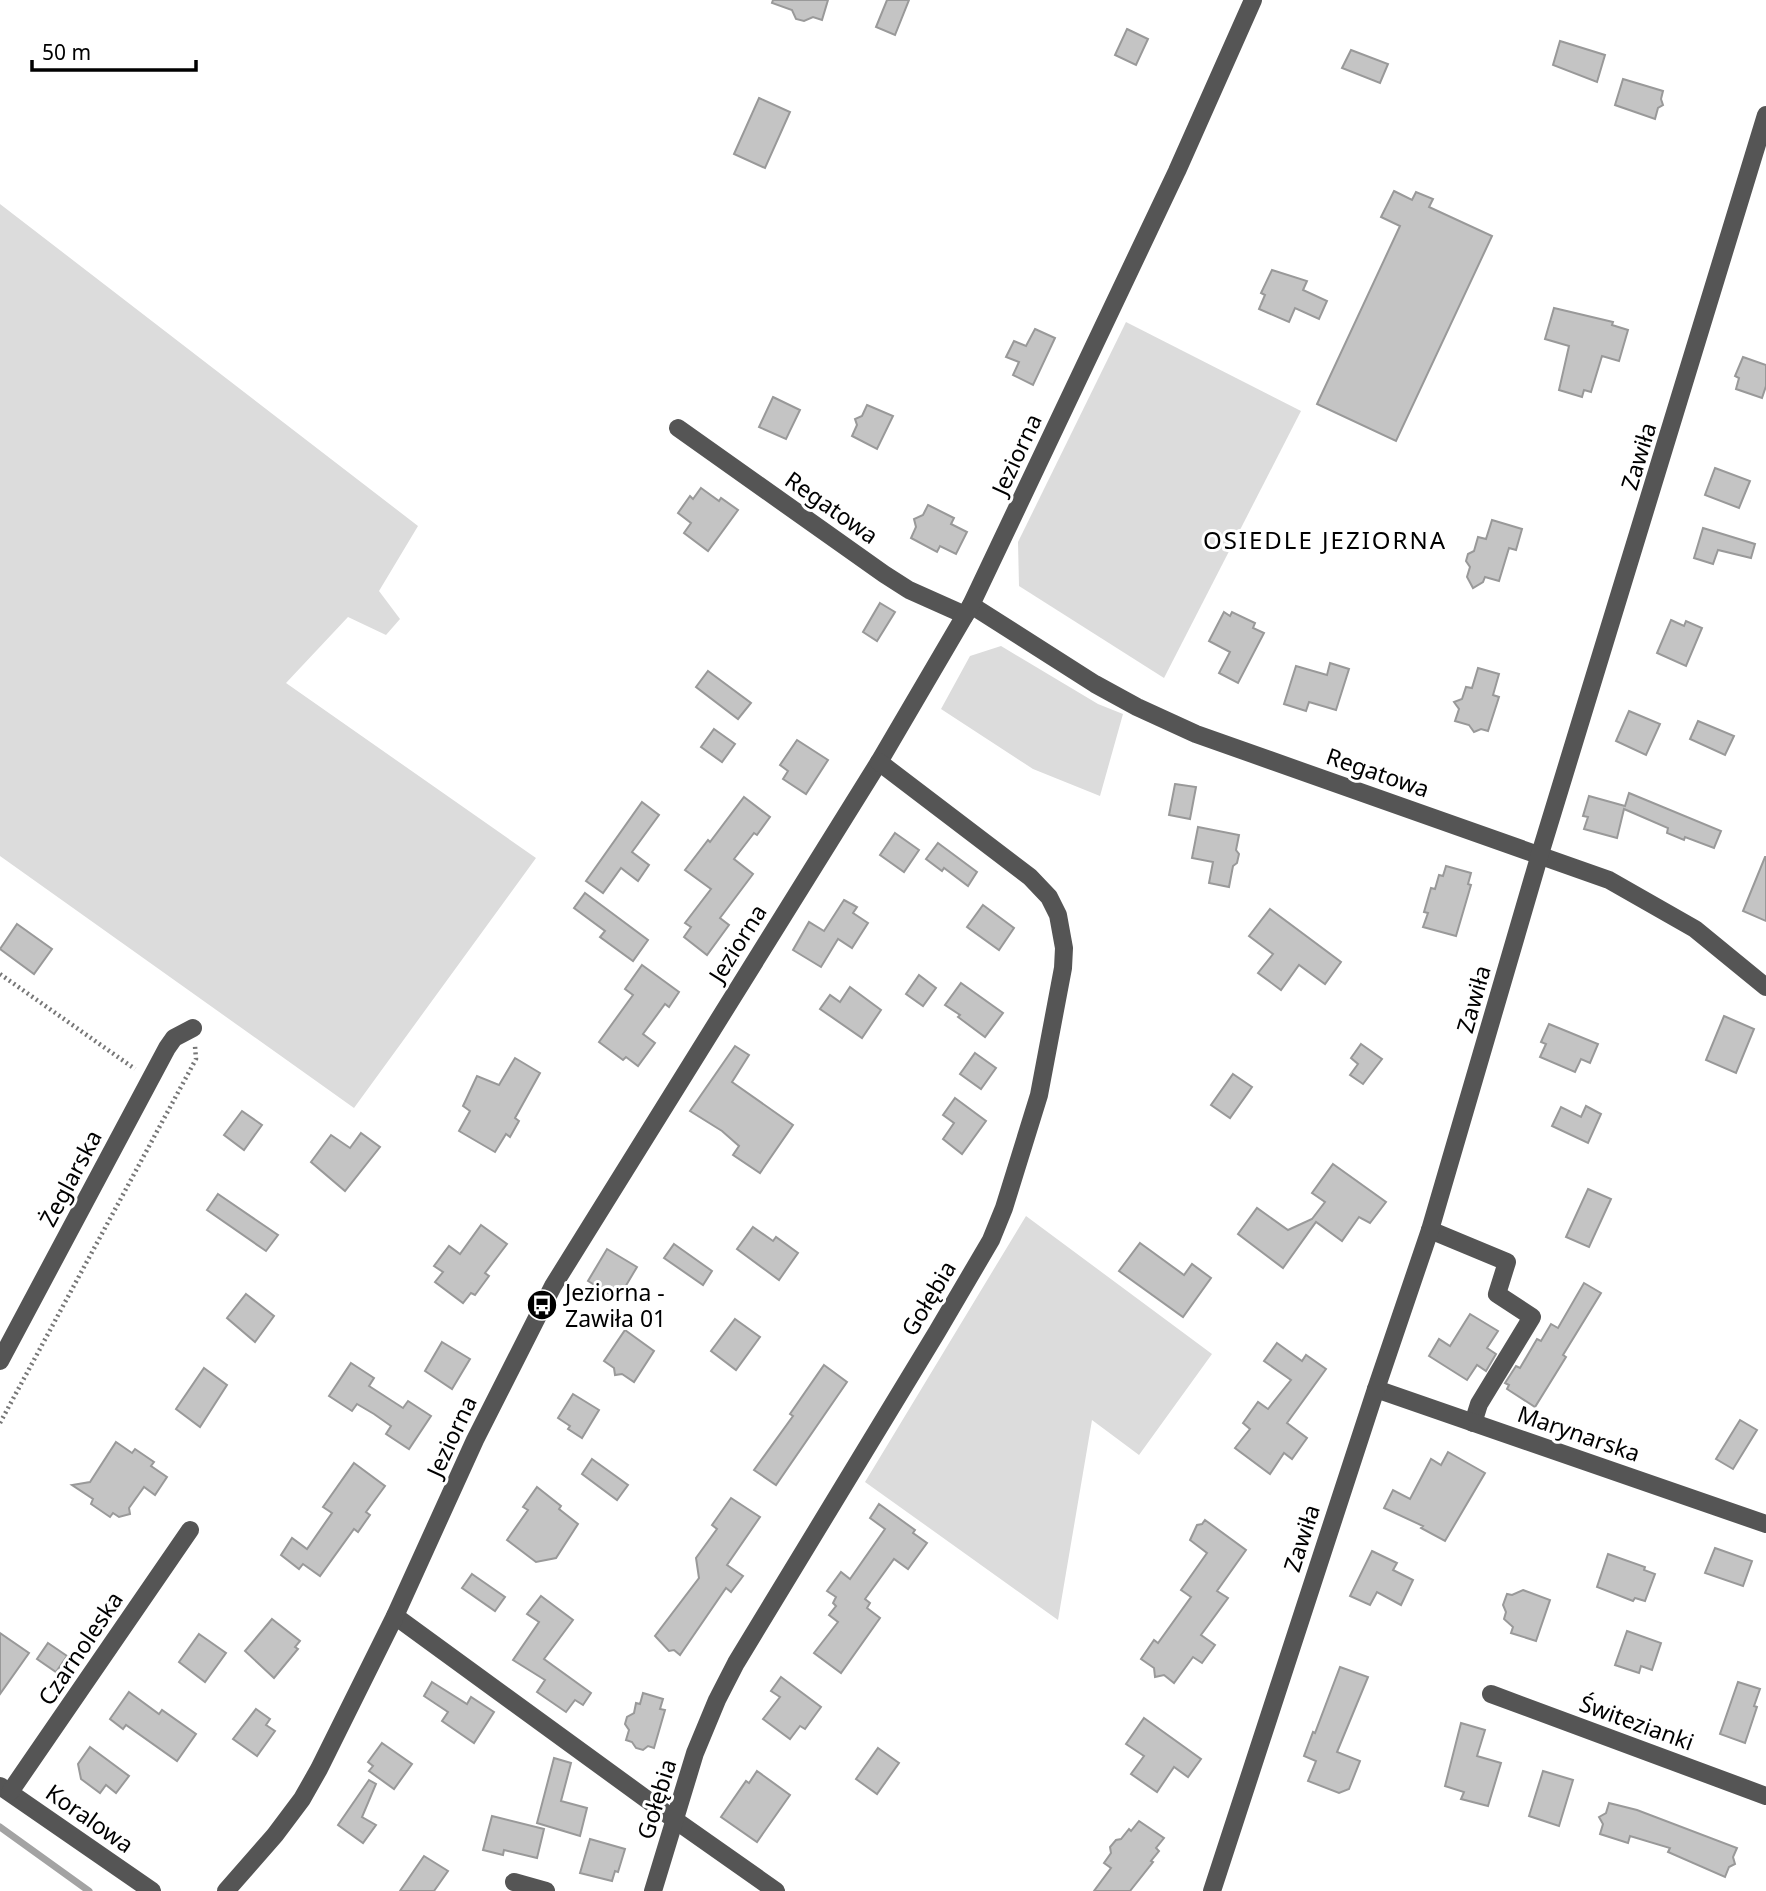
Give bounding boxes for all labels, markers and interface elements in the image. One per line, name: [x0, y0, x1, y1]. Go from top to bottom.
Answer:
scale bar: [32, 28, 196, 72]
text: 50 m: [42, 38, 91, 66]
street label: Jeziorna: [982, 408, 1049, 502]
street label: Zawiła: [1613, 418, 1663, 494]
street label: Regatowa: [779, 463, 885, 551]
district label: OSIEDLE JEZIORNA: [1203, 523, 1447, 556]
street label: Regatowa: [1322, 739, 1434, 805]
street label: Jeziorna: [700, 898, 773, 990]
street label: Zawiła: [1448, 961, 1498, 1037]
street label: Żeglarska: [31, 1124, 109, 1232]
street label: Gołębia: [893, 1254, 963, 1342]
place label: Jeziorna - Zawiła 01: [563, 1276, 666, 1334]
bus stop icon: Jeziorna - Zawiła 01: [525, 1288, 559, 1322]
street label: Jeziorna: [417, 1390, 484, 1484]
street label: Marynarska: [1513, 1397, 1645, 1469]
street label: Zawiła: [1275, 1500, 1327, 1576]
street label: Czarnoleska: [30, 1585, 130, 1711]
street label: Świtezianki: [1575, 1686, 1699, 1758]
street label: Gołębia: [629, 1755, 683, 1843]
street label: Koralowa: [40, 1776, 140, 1860]

